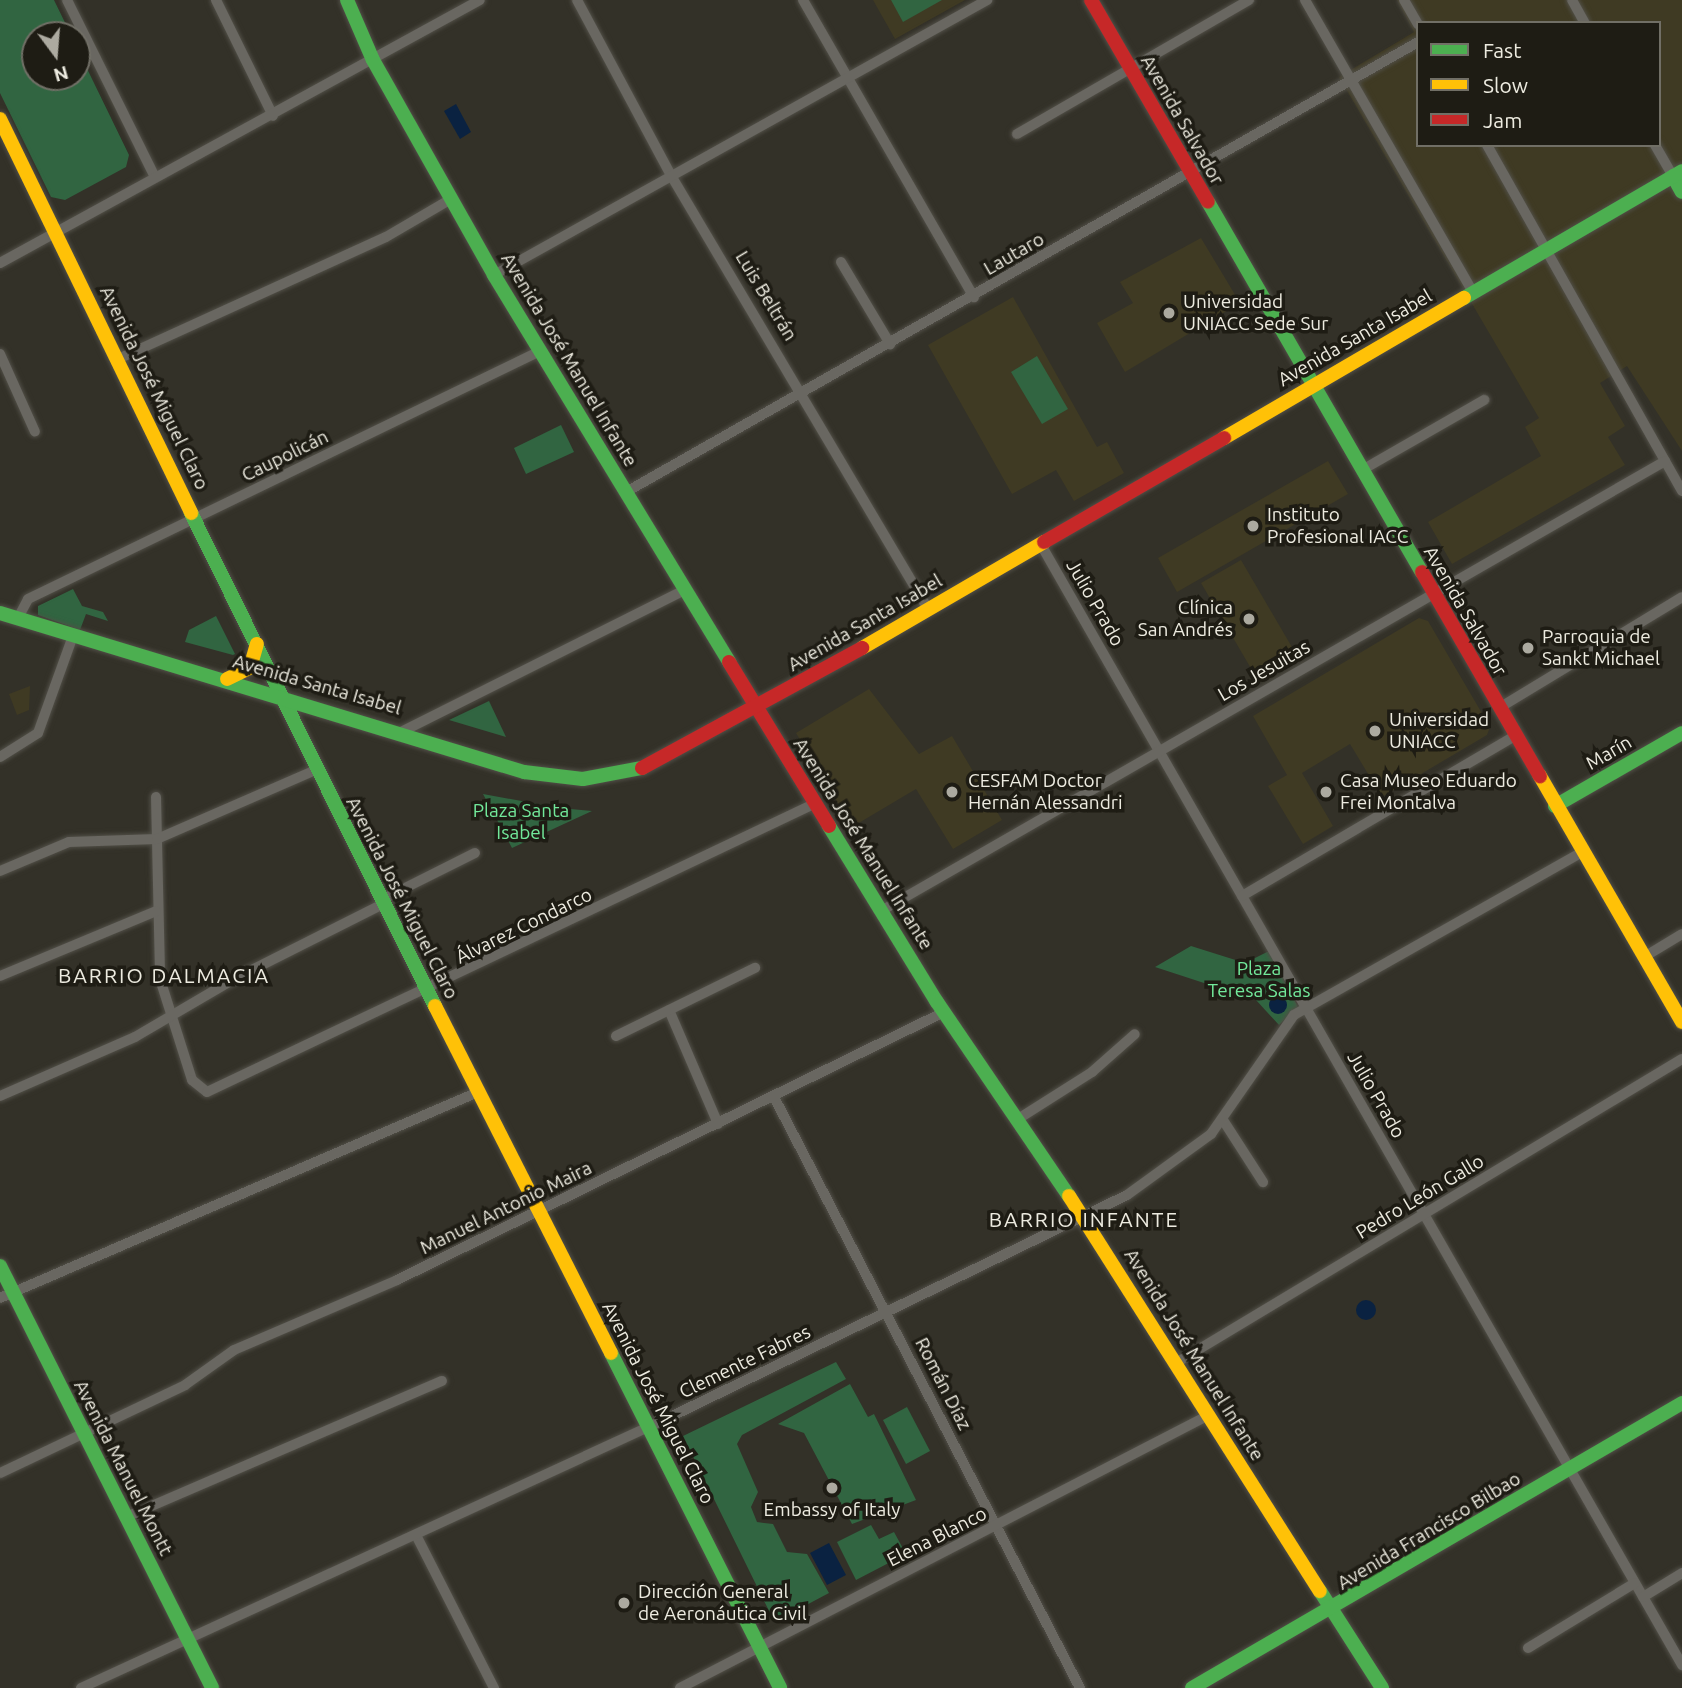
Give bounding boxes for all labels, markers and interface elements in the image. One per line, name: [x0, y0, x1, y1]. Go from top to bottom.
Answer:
north arrow: [21, 21, 91, 91]
legend: [1416, 21, 1661, 147]
text: Fast: [1483, 38, 1521, 62]
street label: Avenida Salvador: [1136, 51, 1228, 189]
text: N: [51, 62, 71, 87]
text: Slow: [1483, 73, 1528, 97]
text: Jam: [1483, 108, 1522, 132]
street label: Lautaro: [980, 228, 1048, 280]
street label: Luis Beltrán: [730, 247, 802, 345]
street label: Avenida José Manuel Infante: [496, 249, 642, 471]
street label: Avenida José Miguel Claro: [95, 283, 213, 493]
street label: Avenida Santa Isabel: [1274, 285, 1436, 391]
place label: Universidad UNIACC Sede Sur: [1183, 291, 1328, 335]
marker: Universidad UNIACC Sede Sur: [1161, 305, 1177, 321]
street label: Caupolicán: [238, 425, 332, 487]
place label: Instituto Profesional IACC: [1267, 504, 1408, 548]
marker: Instituto Profesional IACC: [1245, 518, 1261, 534]
street label: Avenida Salvador: [1419, 542, 1511, 680]
street label: Julio Prado: [1061, 556, 1129, 650]
street label: Avenida Santa Isabel: [784, 570, 946, 676]
place label: Clínica San Andrés: [1138, 597, 1233, 641]
marker: Clínica San Andrés: [1239, 609, 1259, 629]
place label: Parroquia de Sankt Michael: [1542, 626, 1660, 670]
street label: Los Jesuitas: [1214, 636, 1314, 706]
marker: Parroquia de Sankt Michael: [1520, 640, 1536, 656]
street label: Avenida Santa Isabel: [230, 650, 404, 720]
place label: Universidad UNIACC: [1389, 709, 1489, 753]
marker: Universidad UNIACC: [1367, 723, 1383, 739]
street label: Marín: [1582, 731, 1636, 775]
street label: Avenida José Manuel Infante: [788, 734, 938, 954]
place label: CESFAM Doctor Hernán Alessandri: [968, 770, 1123, 814]
place label: Casa Museo Eduardo Frei Montalva: [1340, 770, 1517, 814]
marker: CESFAM Doctor Hernán Alessandri: [942, 782, 962, 802]
marker: Casa Museo Eduardo Frei Montalva: [1318, 784, 1334, 800]
street label: Avenida José Miguel Claro: [341, 793, 463, 1003]
park label: Plaza Santa Isabel: [473, 800, 569, 844]
street label: Álvarez Condarco: [452, 883, 596, 969]
park label: Plaza Teresa Salas: [1208, 958, 1310, 1002]
district label: BARRIO DALMACIA: [60, 962, 268, 988]
street label: Julio Prado: [1342, 1048, 1410, 1142]
street label: Pedro León Gallo: [1352, 1150, 1488, 1244]
street label: Manuel Antonio Maira: [416, 1156, 596, 1260]
district label: BARRIO INFANTE: [991, 1206, 1177, 1232]
street label: Avenida José Manuel Infante: [1119, 1245, 1269, 1465]
street label: Avenida José Miguel Claro: [597, 1298, 719, 1508]
street label: Clemente Fabres: [676, 1320, 814, 1404]
street label: Román Díaz: [910, 1334, 976, 1434]
street label: Avenida Manuel Montt: [69, 1377, 177, 1559]
street label: Avenida Francisco Bilbao: [1333, 1467, 1525, 1595]
marker: Embassy of Italy: [824, 1480, 840, 1496]
place label: Embassy of Italy: [764, 1499, 900, 1521]
street label: Elena Blanco: [883, 1502, 991, 1572]
place label: Dirección General de Aeronáutica Civil: [638, 1581, 807, 1625]
marker: Dirección General de Aeronáutica Civil: [616, 1595, 632, 1611]

